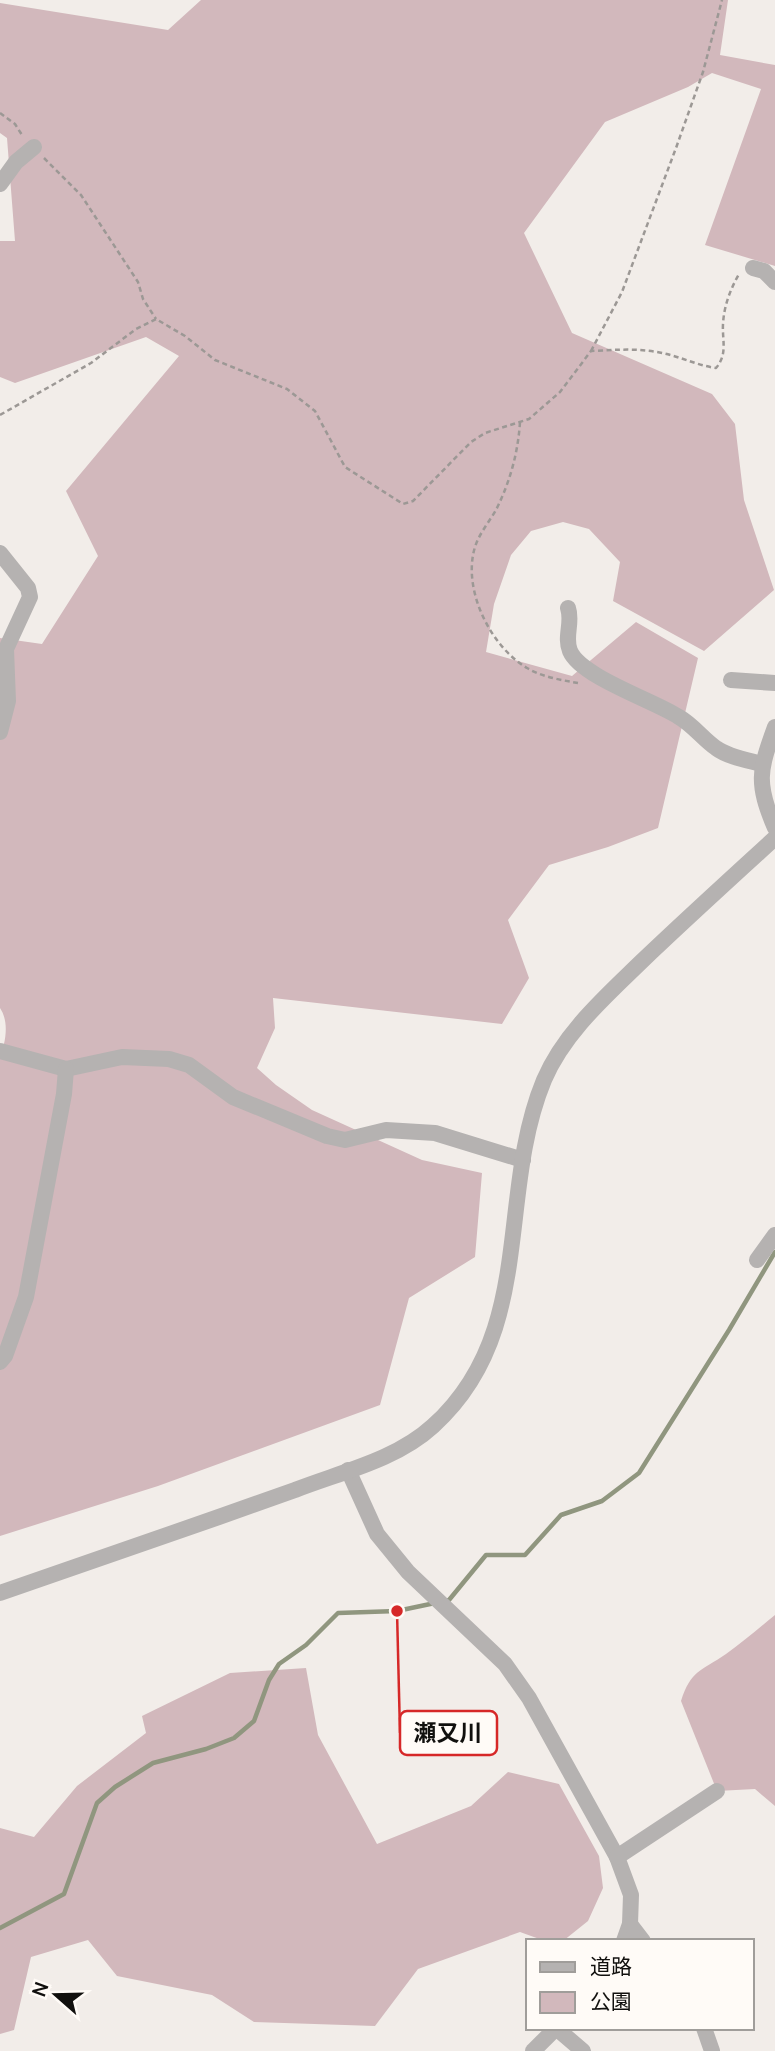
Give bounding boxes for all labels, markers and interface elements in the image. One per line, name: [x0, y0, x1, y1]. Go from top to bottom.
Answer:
callout: 瀬又川: [400, 1711, 497, 1755]
text: 瀬又川: [414, 1716, 483, 1748]
legend: [526, 1939, 754, 2030]
text: 道路: [590, 1952, 632, 1980]
north arrow: [21, 1960, 91, 2030]
text: N: [25, 1978, 55, 2000]
text: 公園: [590, 1987, 632, 2015]

